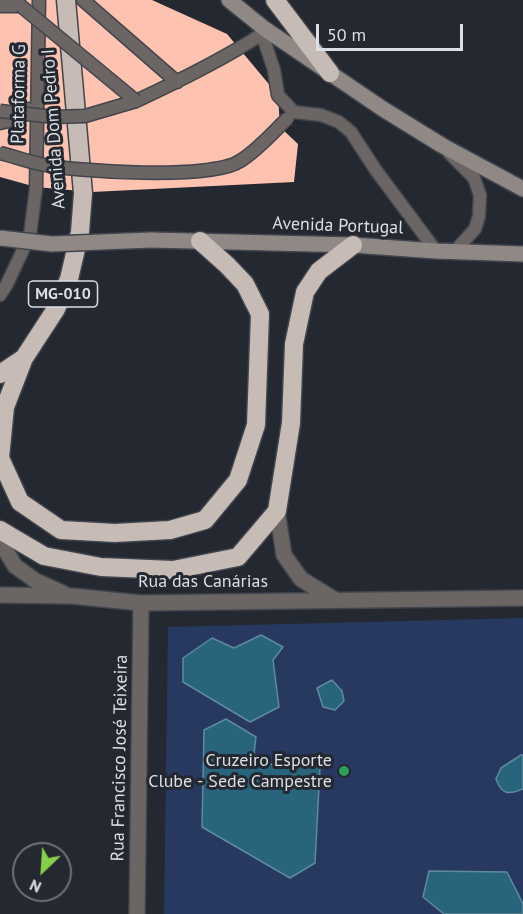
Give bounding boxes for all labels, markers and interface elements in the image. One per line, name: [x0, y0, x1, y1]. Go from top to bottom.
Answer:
scale bar: [319, 12, 466, 50]
text: 50 m: [327, 23, 366, 46]
street label: Plataforma G: [7, 44, 31, 144]
street label: Avenida Dom Pedro I: [38, 48, 70, 210]
street label: Avenida Portugal: [272, 213, 404, 239]
road number: MG-010: [28, 281, 98, 307]
street label: Rua das Canárias: [138, 571, 268, 593]
street label: Rua Francisco José Teixeira: [107, 654, 133, 862]
place label: Cruzeiro Esporte Clube - Sede Campestre: [148, 750, 332, 792]
marker: Cruzeiro Esporte Clube - Sede Campestre: [337, 764, 351, 778]
north arrow: [12, 842, 72, 902]
text: N: [26, 875, 44, 898]

